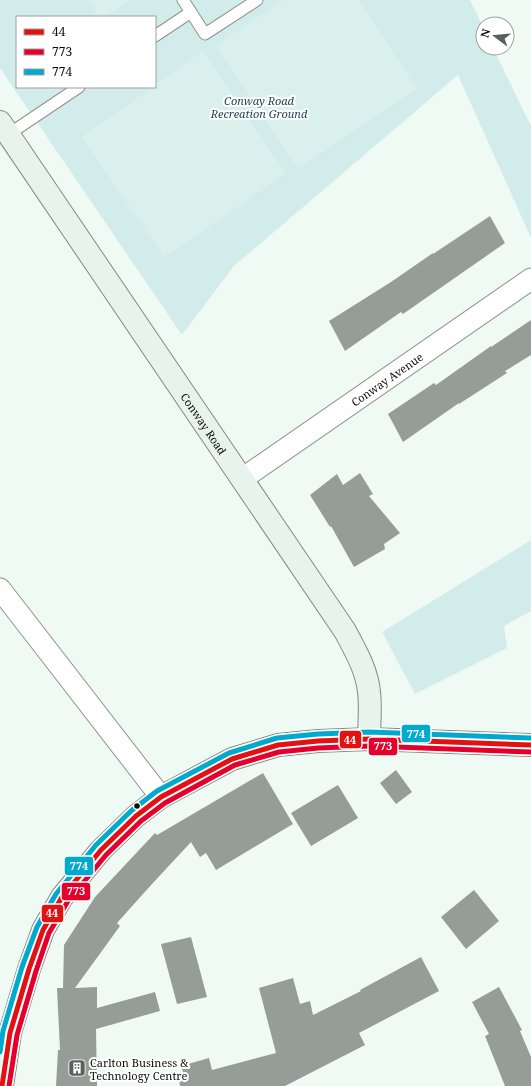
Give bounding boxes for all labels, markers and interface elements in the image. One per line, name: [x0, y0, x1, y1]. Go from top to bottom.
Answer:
legend: [16, 16, 156, 88]
north arrow: [475, 16, 515, 56]
text: 44: [52, 23, 66, 40]
text: N: [477, 27, 493, 39]
text: 773: [52, 43, 72, 60]
text: 774: [52, 63, 72, 80]
park label: Conway Road Recreation Ground: [210, 93, 308, 121]
street label: Conway Avenue: [348, 349, 426, 409]
street label: Conway Road: [178, 390, 231, 457]
line badge: 774: [401, 724, 431, 743]
text: 774: [407, 726, 425, 741]
line badge: 44: [339, 730, 362, 749]
text: 44: [344, 732, 356, 747]
line badge: 773: [368, 737, 398, 756]
text: 773: [374, 738, 392, 753]
unlabelled marker: [132, 801, 142, 811]
line badge: 774: [64, 856, 94, 876]
text: 774: [70, 858, 88, 873]
line badge: 773: [61, 882, 91, 901]
text: 773: [67, 883, 85, 898]
line badge: 44: [41, 904, 64, 923]
text: 44: [46, 905, 58, 920]
place label: Carlton Business & Technology Centre: [90, 1055, 189, 1083]
building icon: Carlton Business & Technology Centre: [67, 1058, 87, 1078]

